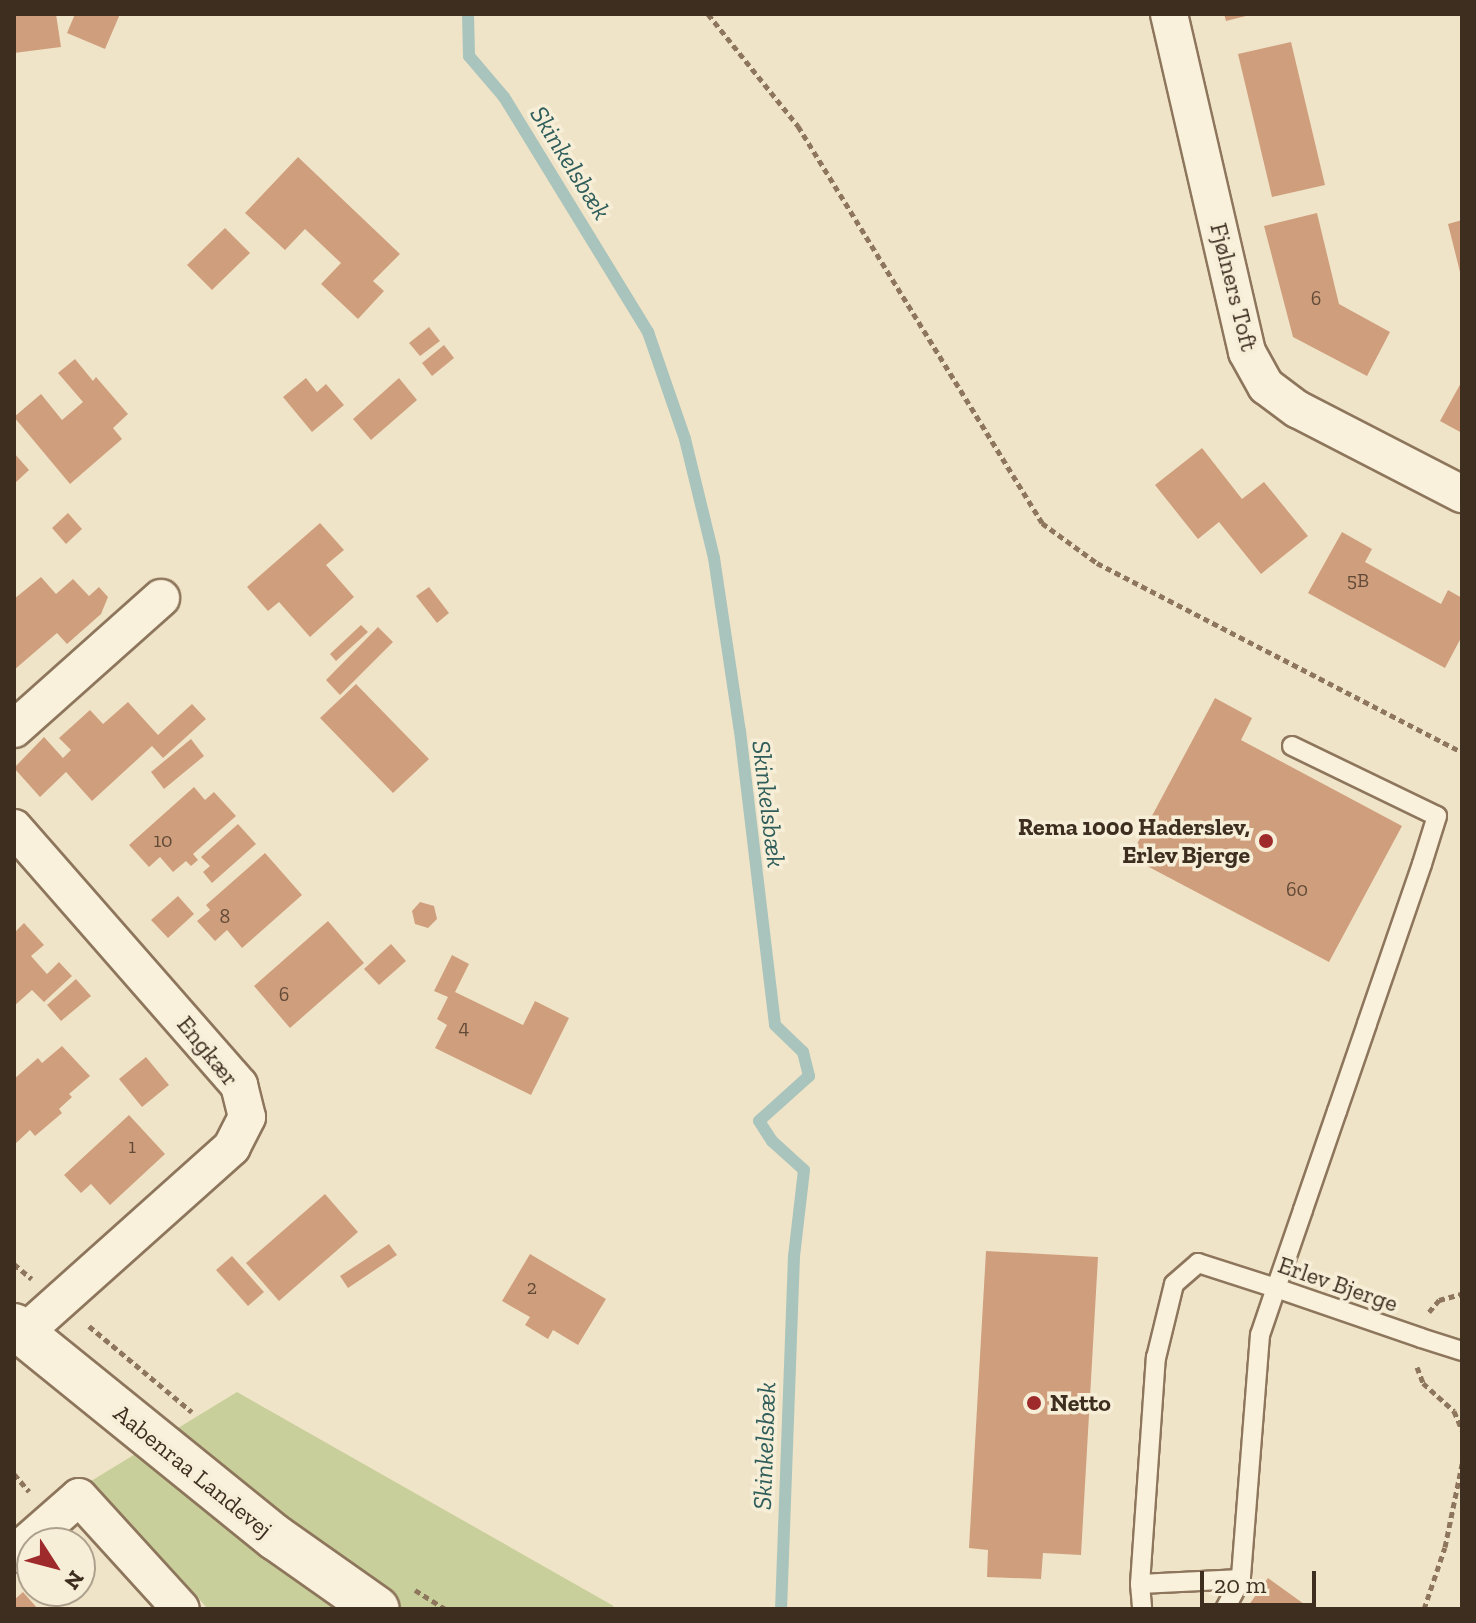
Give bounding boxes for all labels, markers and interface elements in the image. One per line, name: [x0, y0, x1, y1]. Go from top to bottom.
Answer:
water label: Skinkelsbæk: [523, 100, 617, 226]
street label: Fjølners Toft: [1204, 220, 1264, 354]
house number: 6: [1311, 286, 1321, 310]
house number: 5B: [1347, 568, 1369, 592]
water label: Skinkelsbæk: [745, 738, 791, 870]
place label: Rema 1000 Haderslev, Erlev Bjerge: [1018, 813, 1250, 869]
house number: 10: [153, 828, 173, 852]
marker: Rema 1000 Haderslev, Erlev Bjerge: [1257, 832, 1275, 850]
house number: 60: [1286, 877, 1308, 901]
house number: 8: [220, 904, 230, 928]
house number: 6: [279, 982, 289, 1006]
street label: Engkær: [171, 1010, 245, 1092]
house number: 4: [459, 1015, 469, 1039]
house number: 1: [128, 1134, 136, 1158]
street label: Erlev Bjerge: [1274, 1250, 1402, 1318]
house number: 2: [527, 1275, 537, 1299]
water label: Skinkelsbæk: [747, 1381, 783, 1511]
place label: Netto: [1050, 1389, 1111, 1417]
marker: Netto: [1025, 1394, 1043, 1412]
street label: Aabenraa Landevej: [108, 1398, 278, 1544]
north arrow: [16, 1527, 96, 1607]
scale bar: [1204, 1555, 1320, 1605]
text: N: [58, 1566, 90, 1595]
text: 20 m: [1214, 1570, 1266, 1599]

